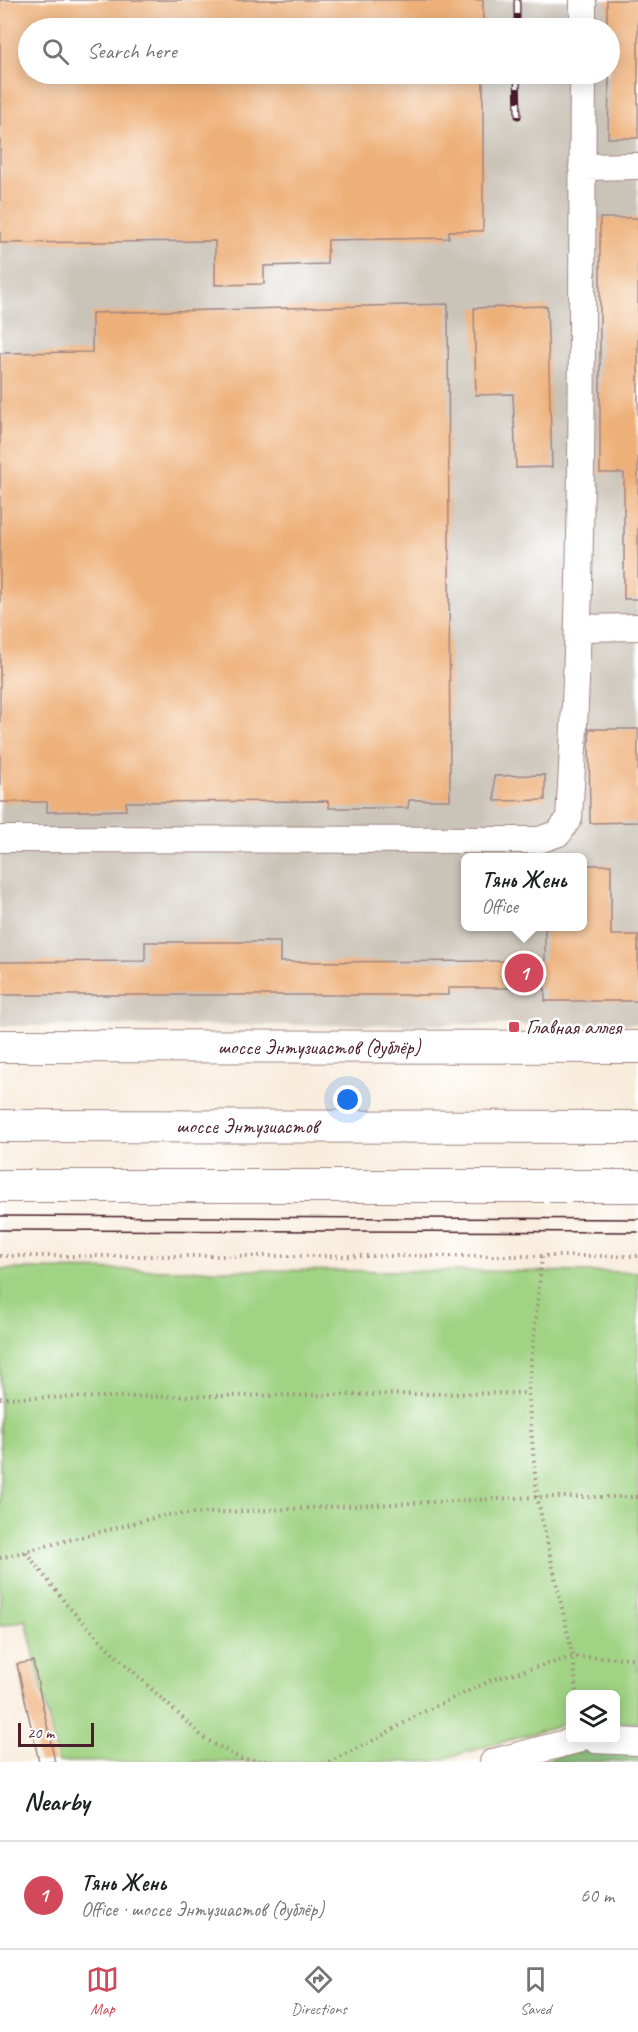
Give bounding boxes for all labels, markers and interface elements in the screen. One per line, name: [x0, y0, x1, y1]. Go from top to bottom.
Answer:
search box: [18, 18, 620, 84]
icon: search: [39, 35, 72, 68]
text: Search here: [87, 37, 177, 65]
popup: [461, 853, 587, 931]
text: Тянь Жень: [481, 866, 567, 894]
text: Office: [481, 894, 518, 919]
pin: 1: [504, 950, 544, 996]
place label: Главная аллея: [526, 1014, 623, 1040]
marker: Главная аллея: [507, 1020, 521, 1034]
street label: шоссе Энтузиастов (дублёр): [218, 1034, 421, 1060]
your location: [333, 1085, 362, 1114]
street label: шоссе Энтузиастов: [176, 1113, 323, 1139]
map controls: [566, 1690, 620, 1744]
button: layers: [566, 1690, 620, 1744]
scale bar: [18, 1720, 94, 1748]
text: 20 m: [27, 1723, 54, 1743]
text: Nearby: [24, 1785, 89, 1818]
text: Тянь Жень: [81, 1869, 166, 1897]
text: 1: [39, 1883, 48, 1908]
text: 60 m: [580, 1883, 614, 1908]
text: Office · шоссе Энтузиастов (дублёр): [81, 1897, 324, 1922]
tab: Map: [86, 1963, 119, 2019]
tab: Directions: [291, 1963, 347, 2019]
tab: Saved: [519, 1963, 552, 2019]

